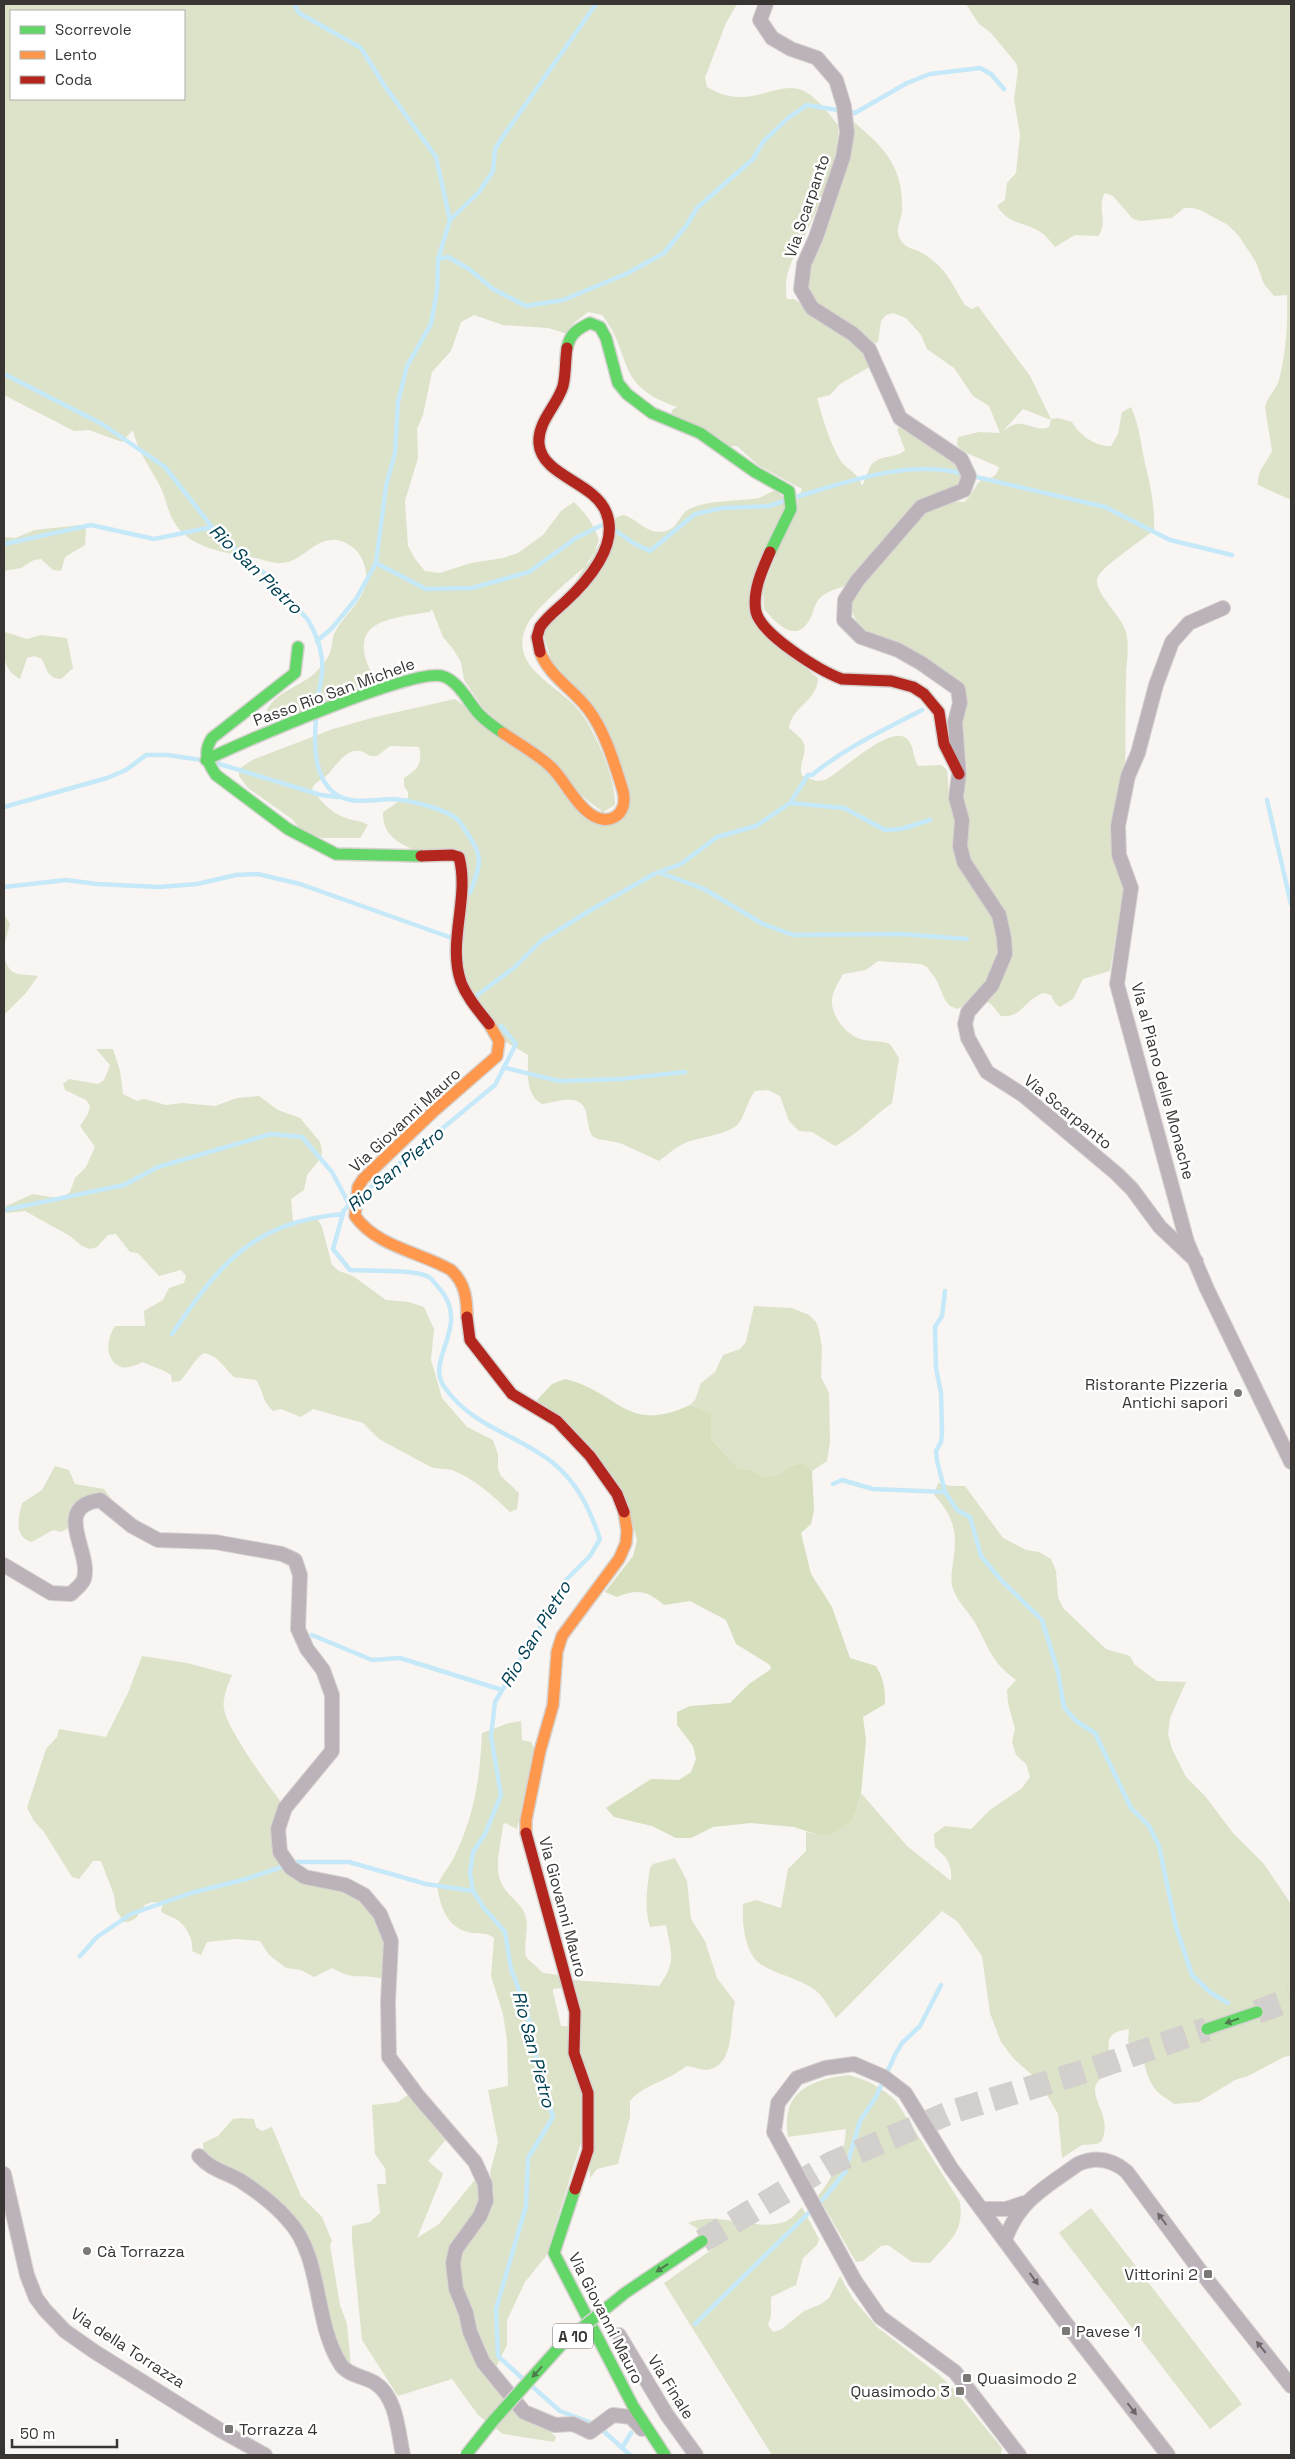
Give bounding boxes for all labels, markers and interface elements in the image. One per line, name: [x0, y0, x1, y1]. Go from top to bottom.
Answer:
legend: [10, 10, 185, 100]
text: Scorrevole: [55, 20, 132, 39]
text: Lento: [55, 45, 97, 64]
text: Coda: [55, 70, 93, 89]
street label: Via Scarpanto: [780, 152, 834, 260]
water label: Rio San Pietro: [205, 519, 308, 620]
street label: Passo Rio San Michele: [250, 653, 418, 731]
street label: Via al Piano delle Monache: [1127, 980, 1199, 1182]
street label: Via Giovanni Mauro: [345, 1063, 465, 1177]
street label: Via Scarpanto: [1020, 1070, 1116, 1154]
water label: Rio San Pietro: [342, 1121, 449, 1216]
place label: Ristorante Pizzeria Antichi sapori: [1085, 1374, 1228, 1413]
marker: Ristorante Pizzeria Antichi sapori: [1232, 1387, 1244, 1399]
water label: Rio San Pietro: [494, 1576, 576, 1691]
street label: Via Giovanni Mauro: [534, 1834, 592, 1980]
water label: Rio San Pietro: [507, 1988, 561, 2111]
one-way arrow: [1225, 2017, 1240, 2025]
one-way arrow: [1156, 2213, 1167, 2226]
place label: Cà Torrazza: [97, 2241, 185, 2262]
marker: Cà Torrazza: [81, 2245, 93, 2257]
street label: Via Giovanni Mauro: [564, 2249, 648, 2387]
one-way arrow: [655, 2263, 668, 2273]
place label: Vittorini 2: [1124, 2264, 1198, 2285]
marker: Vittorini 2: [1202, 2268, 1214, 2280]
one-way arrow: [1029, 2272, 1039, 2286]
street label: Via della Torrazza: [67, 2303, 189, 2393]
place label: Pavese 1: [1076, 2321, 1141, 2342]
road number: A 10: [553, 2324, 593, 2348]
marker: Pavese 1: [1060, 2325, 1072, 2337]
one-way arrow: [1256, 2341, 1267, 2354]
street label: Via Finale: [643, 2351, 699, 2423]
one-way arrow: [532, 2366, 543, 2379]
place label: Quasimodo 2: [977, 2368, 1077, 2389]
marker: Quasimodo 2: [961, 2372, 973, 2384]
place label: Quasimodo 3: [850, 2381, 950, 2402]
marker: Quasimodo 3: [954, 2385, 966, 2397]
one-way arrow: [1127, 2402, 1137, 2416]
scale bar: [12, 2416, 118, 2448]
place label: Torrazza 4: [239, 2419, 318, 2440]
marker: Torrazza 4: [223, 2423, 235, 2435]
text: 50 m: [20, 2424, 55, 2443]

